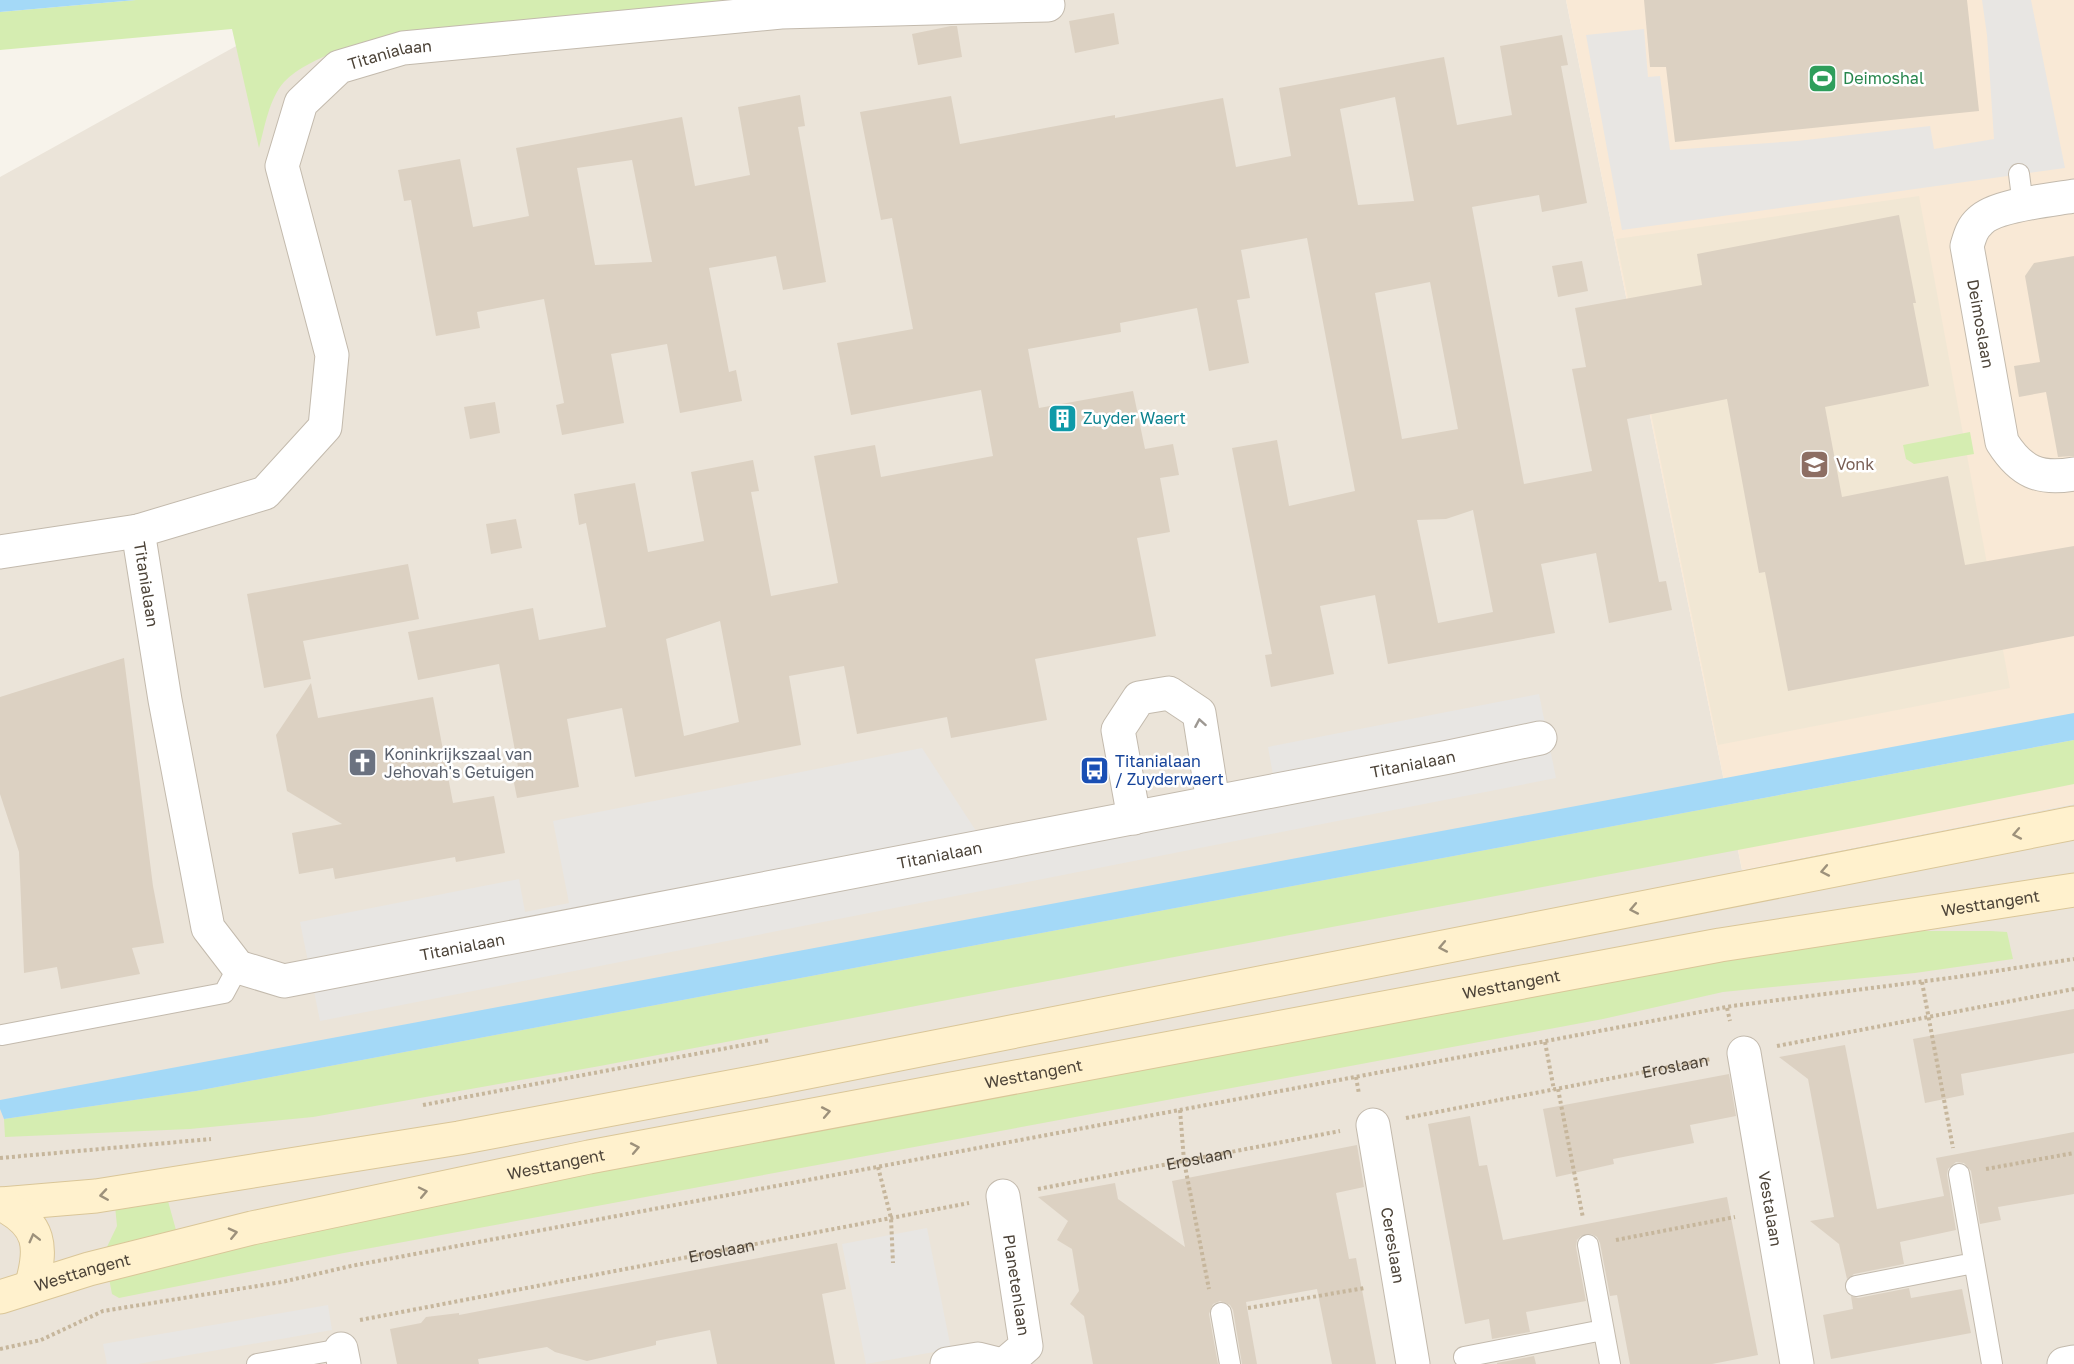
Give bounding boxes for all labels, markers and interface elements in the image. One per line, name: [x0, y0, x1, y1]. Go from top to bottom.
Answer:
street label: Titanialaan: [345, 35, 433, 74]
sports icon: Deimoshal: [1806, 62, 1838, 94]
place label: Deimoshal: [1843, 68, 1924, 88]
street label: Deimoslaan: [1963, 278, 1999, 370]
building icon: Zuyder Waert: [1046, 402, 1078, 434]
place label: Zuyder Waert: [1083, 408, 1186, 428]
school or university icon: Vonk: [1799, 448, 1831, 480]
place label: Vonk: [1836, 454, 1874, 474]
street label: Titanialaan: [130, 540, 163, 628]
one-way arrow: [1194, 719, 1207, 729]
place label: Koninkrijkszaal van Jehovah's Getuigen: [384, 744, 534, 782]
street label: Titanialaan: [1369, 746, 1457, 782]
church icon: Koninkrijkszaal van Jehovah's Getuigen: [347, 747, 379, 779]
place label: Titanialaan / Zuyderwaert: [1115, 751, 1224, 789]
bus stop icon: Titanialaan / Zuyderwaert: [1078, 754, 1110, 786]
one-way arrow: [2012, 827, 2022, 840]
street label: Titanialaan: [895, 837, 984, 873]
one-way arrow: [1820, 864, 1830, 877]
street label: Westtangent: [1940, 886, 2041, 921]
one-way arrow: [1629, 902, 1639, 915]
street label: Titanialaan: [418, 929, 506, 965]
one-way arrow: [1438, 940, 1448, 953]
street label: Westtangent: [1461, 965, 1562, 1003]
street label: Eroslaan: [1640, 1050, 1710, 1082]
street label: Westtangent: [983, 1055, 1084, 1093]
one-way arrow: [821, 1106, 831, 1119]
one-way arrow: [630, 1142, 640, 1155]
street label: Eroslaan: [1164, 1142, 1234, 1174]
street label: Westtangent: [505, 1144, 606, 1184]
street label: Vestalaan: [1754, 1170, 1787, 1248]
one-way arrow: [418, 1186, 428, 1199]
one-way arrow: [100, 1188, 109, 1200]
street label: Cereslaan: [1377, 1206, 1409, 1285]
one-way arrow: [228, 1228, 238, 1241]
one-way arrow: [29, 1233, 42, 1243]
street label: Planetenlaan: [999, 1233, 1034, 1337]
street label: Eroslaan: [687, 1234, 756, 1267]
street label: Westtangent: [32, 1249, 132, 1296]

